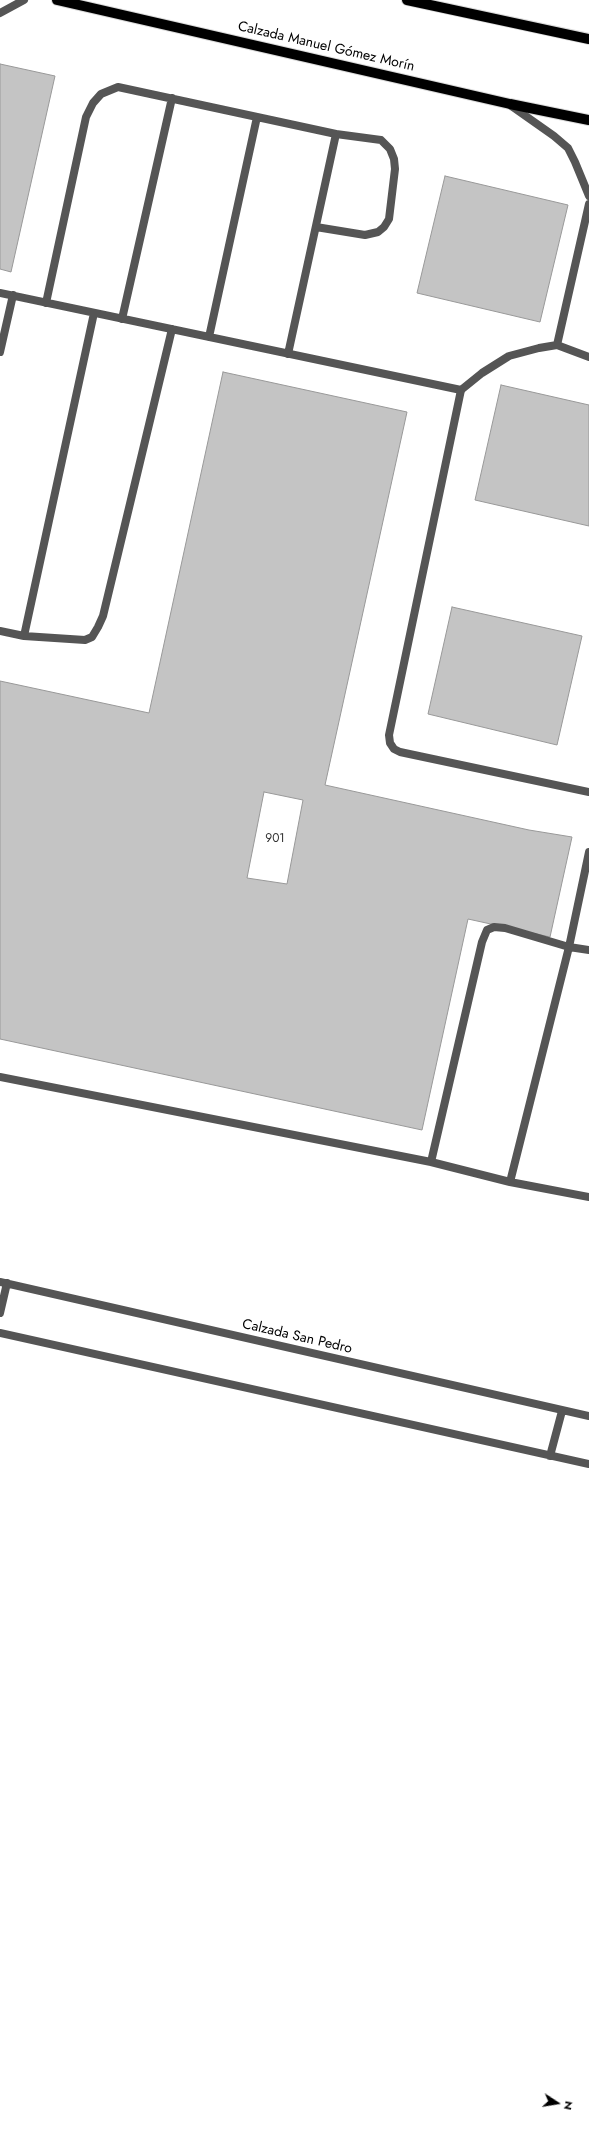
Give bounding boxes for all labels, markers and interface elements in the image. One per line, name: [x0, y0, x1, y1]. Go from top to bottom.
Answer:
street label: Calzada Manuel Gómez Morín: [236, 18, 416, 76]
house number: 901: [265, 832, 285, 846]
street label: Calzada San Pedro: [240, 1316, 354, 1358]
north arrow: [537, 2083, 577, 2123]
text: N: [560, 2100, 577, 2111]

